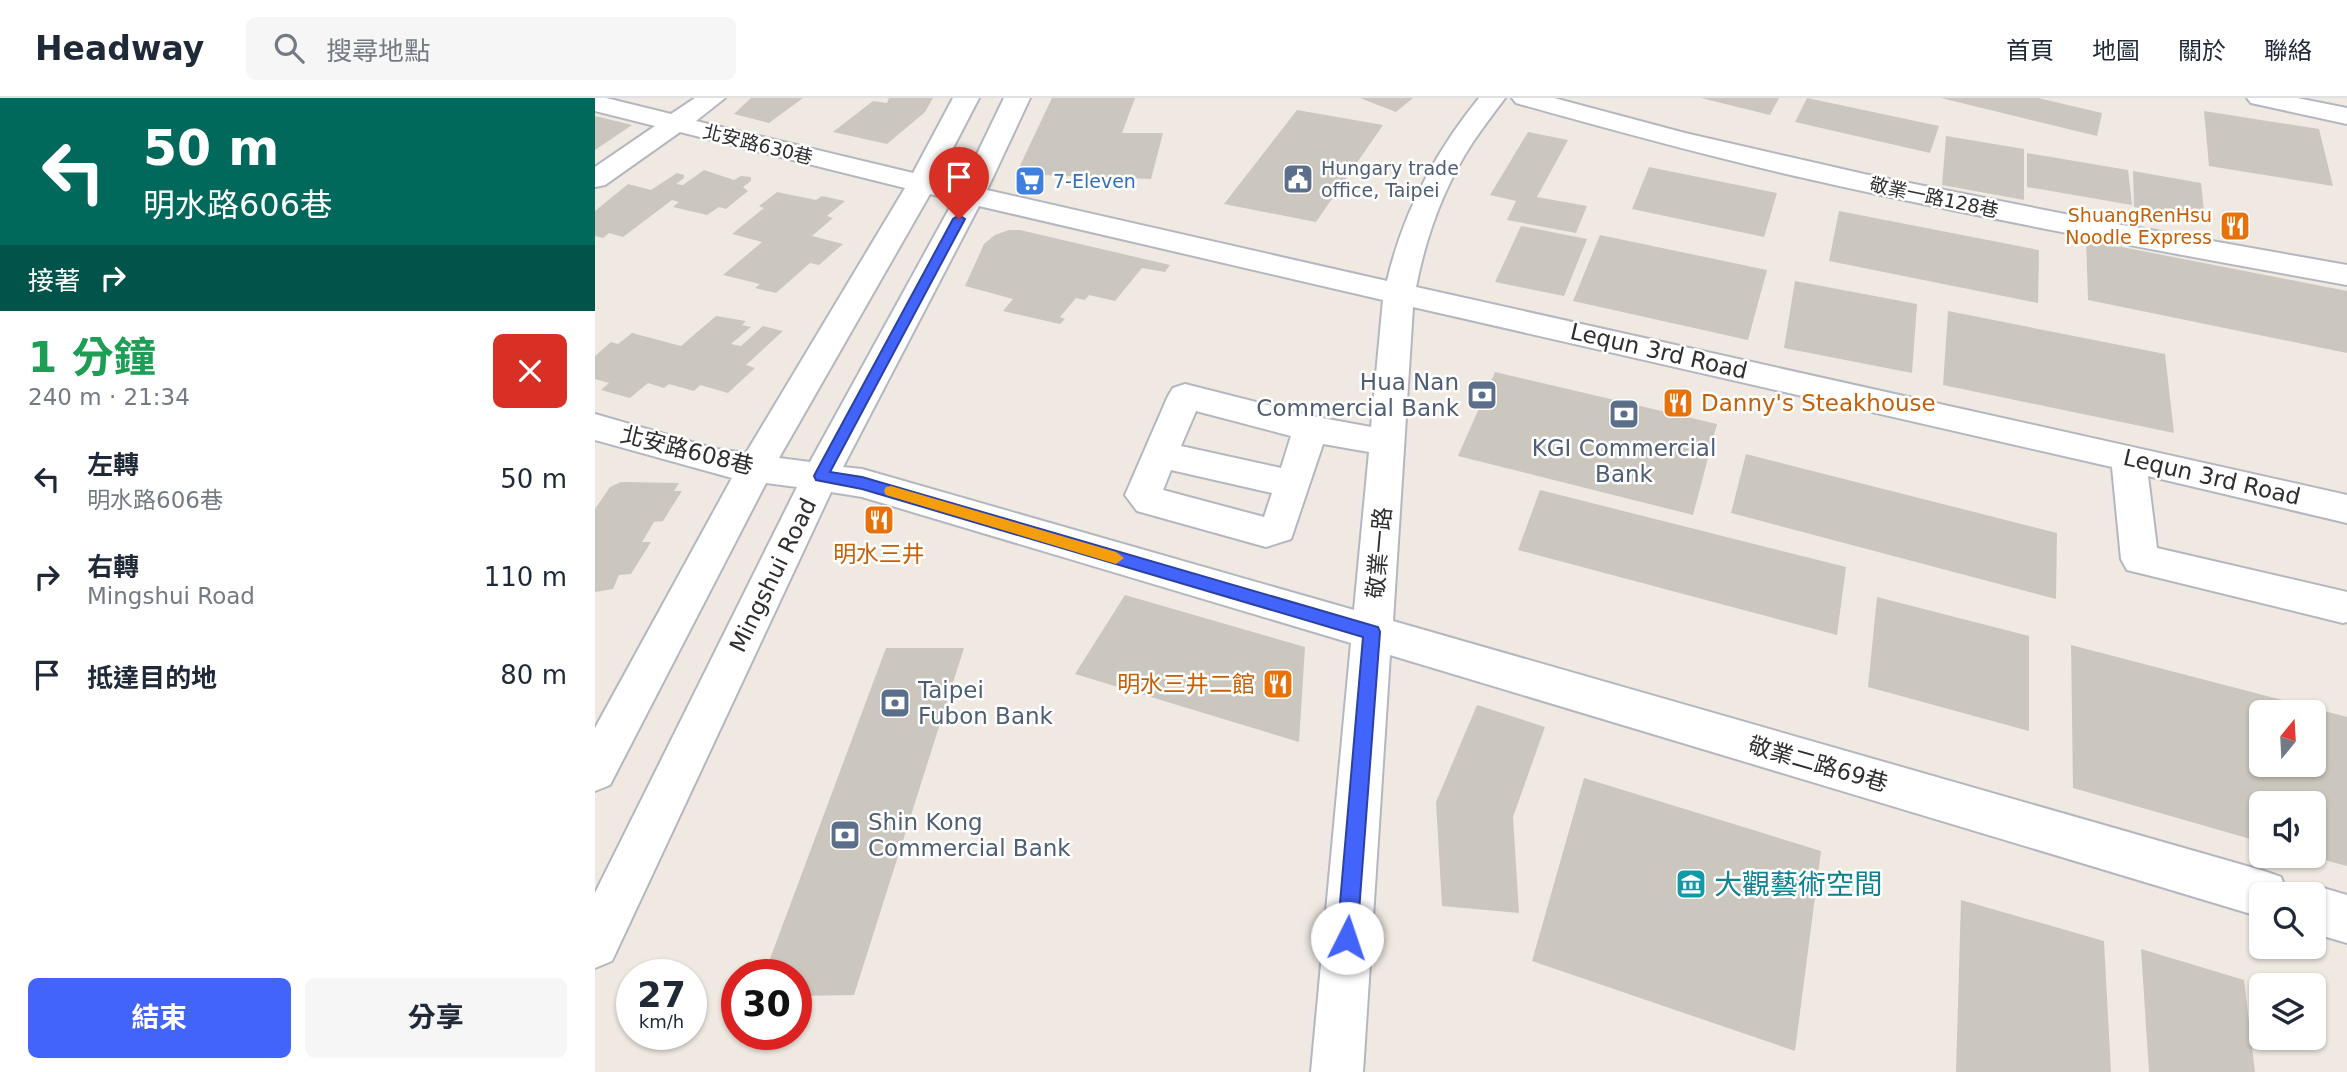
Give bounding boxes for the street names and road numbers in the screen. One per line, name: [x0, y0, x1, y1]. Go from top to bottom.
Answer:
street label: 北安路630巷: [701, 120, 815, 168]
street label: 敬業一路128巷: [1868, 173, 2000, 221]
street label: Lequn 3rd Road: [1568, 318, 1750, 384]
street label: 北安路608巷: [618, 421, 756, 479]
street label: Lequn 3rd Road: [2121, 444, 2303, 510]
street label: Mingshui Road: [724, 494, 822, 656]
street label: 敬業一路: [1362, 506, 1396, 600]
street label: 敬業二路69巷: [1745, 732, 1891, 796]

